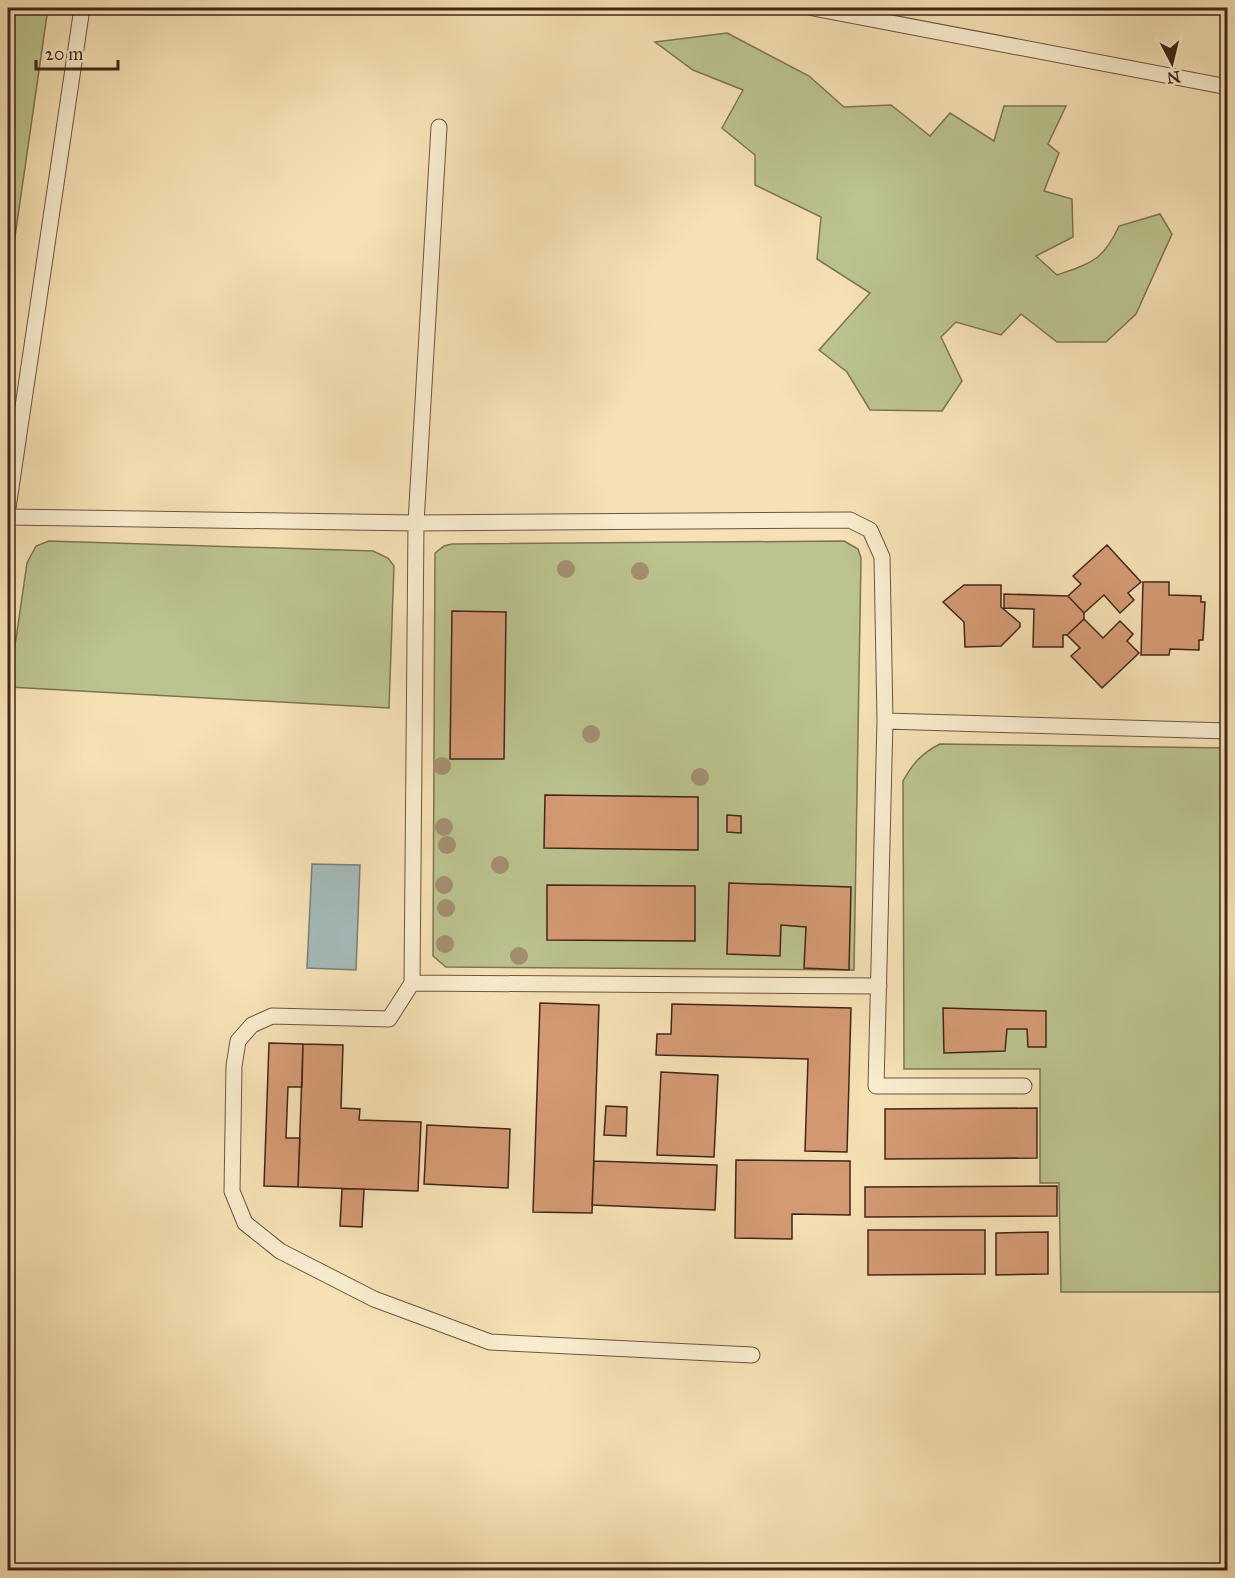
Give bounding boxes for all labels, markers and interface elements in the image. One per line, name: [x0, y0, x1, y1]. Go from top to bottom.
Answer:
scale bar: [36, 33, 118, 71]
north arrow: [1142, 33, 1202, 93]
text: 20 m: [45, 43, 83, 65]
text: N: [1165, 67, 1182, 88]

